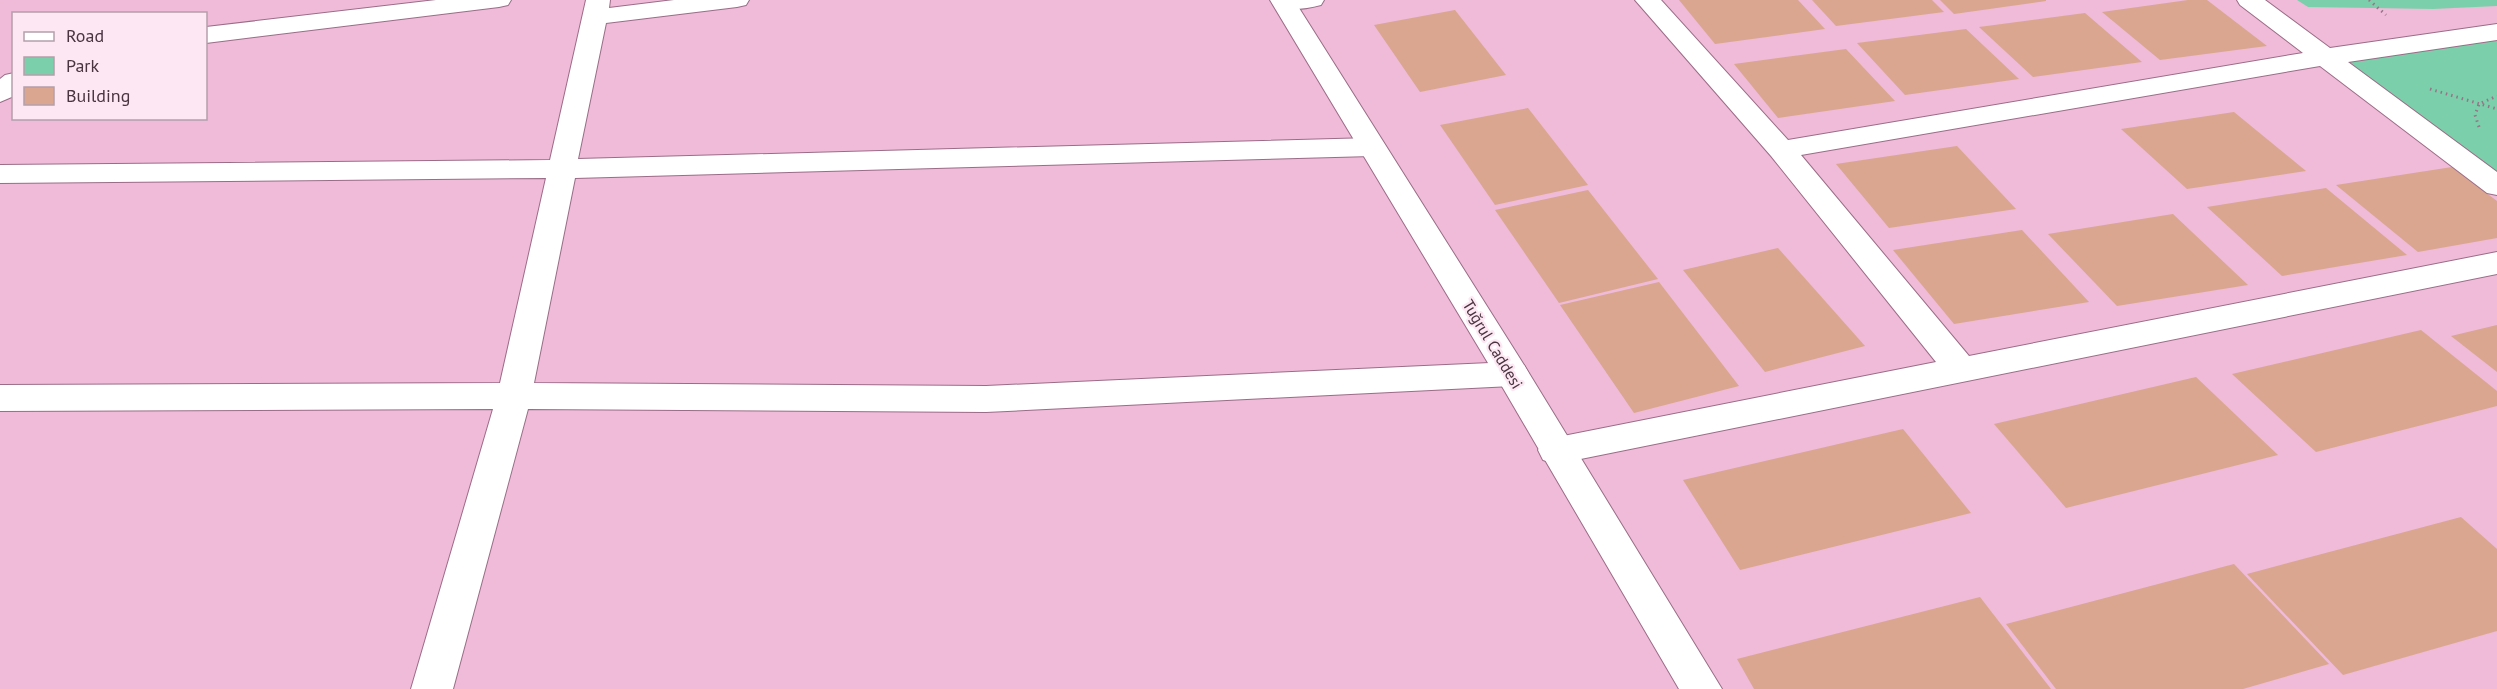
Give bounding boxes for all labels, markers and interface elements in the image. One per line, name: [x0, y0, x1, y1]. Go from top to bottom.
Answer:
legend: [12, 12, 207, 120]
text: Road: [66, 24, 104, 47]
text: Park: [66, 54, 99, 77]
text: Building: [66, 84, 130, 107]
street label: Tuğrul Caddesi: [1459, 296, 1527, 392]

